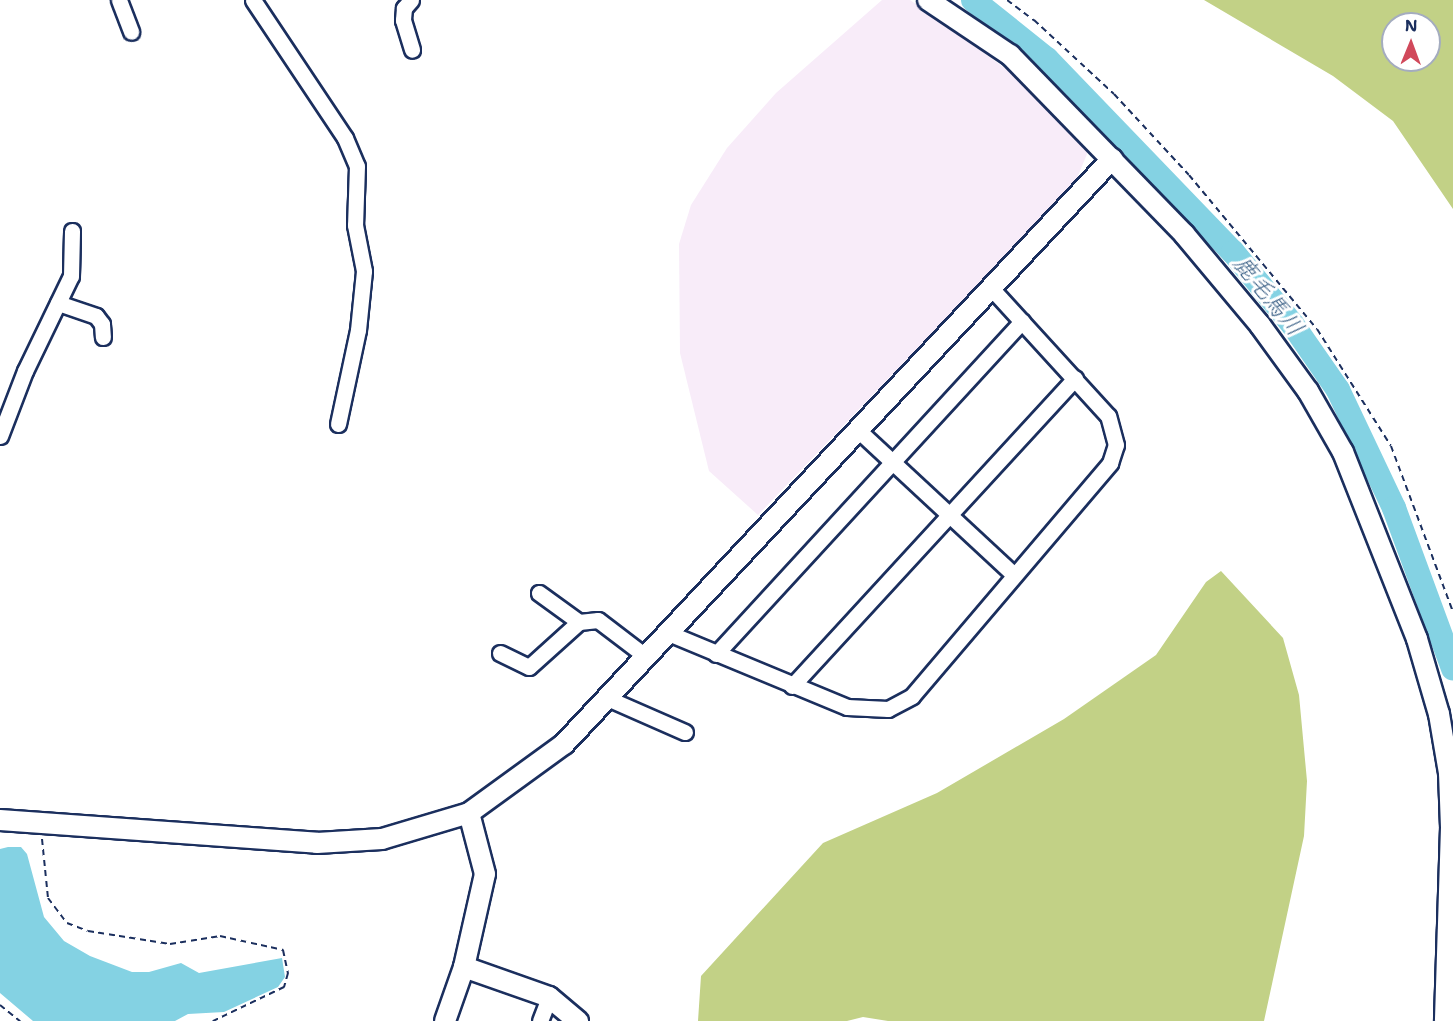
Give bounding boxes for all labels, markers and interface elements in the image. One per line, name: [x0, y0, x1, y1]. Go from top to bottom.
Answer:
north arrow: [1381, 12, 1441, 72]
text: N: [1405, 15, 1418, 36]
water label: 鹿毛馬川: [1227, 250, 1309, 342]

